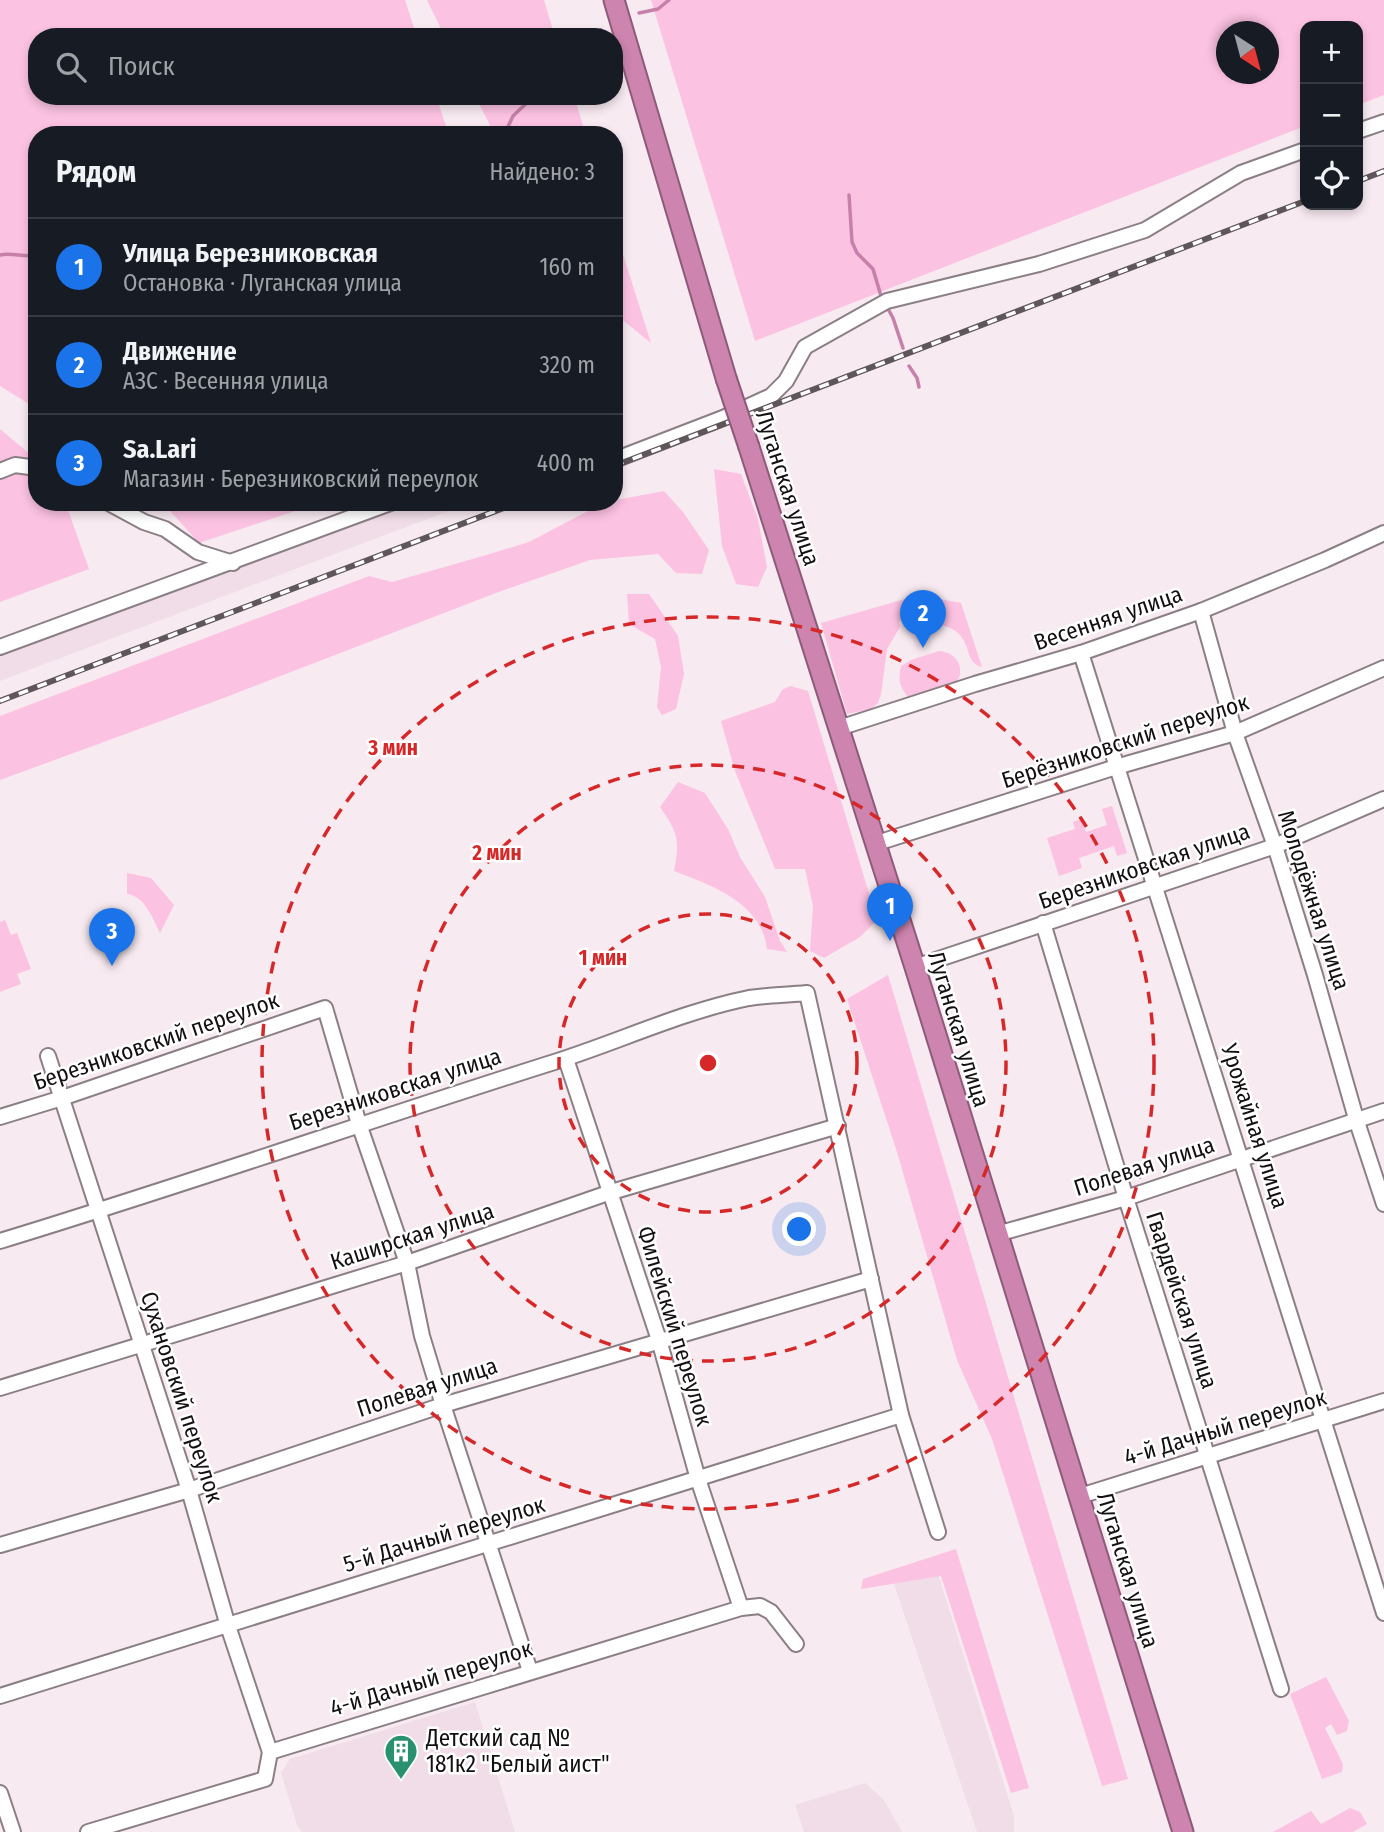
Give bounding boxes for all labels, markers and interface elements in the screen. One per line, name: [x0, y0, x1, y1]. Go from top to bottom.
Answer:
north arrow: [1216, 21, 1279, 84]
map controls: [1300, 21, 1363, 210]
button: +: [1300, 21, 1363, 84]
search box: [28, 28, 623, 105]
icon: search: [52, 48, 90, 86]
text: Поиск: [108, 51, 175, 82]
button: −: [1300, 84, 1363, 147]
button: locate: [1300, 147, 1363, 210]
text: Рядом: [56, 154, 136, 190]
text: Найдено: 3: [490, 158, 595, 186]
text: Улица Березниковская: [123, 238, 378, 269]
text: 1: [74, 253, 84, 281]
text: 160 m: [540, 253, 595, 281]
text: Остановка · Луганская улица: [123, 269, 402, 297]
text: Движение: [123, 336, 237, 367]
text: 2: [74, 351, 84, 379]
text: 320 m: [540, 351, 595, 379]
text: АЗС · Весенняя улица: [123, 367, 328, 395]
street label: Луганская улица: [750, 407, 826, 569]
text: Sa.Lari: [123, 434, 197, 465]
text: 3: [74, 449, 84, 477]
text: 400 m: [537, 449, 595, 477]
text: Магазин · Березниковский переулок: [123, 465, 478, 493]
street label: Весенняя улица: [1030, 580, 1186, 656]
pin: 2: [900, 590, 946, 648]
street label: Берёзниковский переулок: [998, 688, 1252, 794]
text: 3 мин: [367, 735, 418, 761]
street label: Молодёжная улица: [1272, 807, 1356, 993]
street label: Березниковская улица: [1035, 817, 1253, 915]
text: 2 мин: [471, 840, 522, 866]
pin: 1: [867, 883, 913, 941]
pin: 3: [89, 908, 135, 966]
text: 1 мин: [579, 945, 627, 971]
street label: Луганская улица: [922, 948, 996, 1110]
street label: Березниковский переулок: [29, 986, 283, 1096]
street label: Урожайная улица: [1215, 1039, 1295, 1212]
street label: Березниковская улица: [285, 1041, 505, 1137]
centre of rings: [696, 1051, 720, 1075]
street label: Полевая улица: [1070, 1130, 1218, 1202]
street label: Каширская улица: [327, 1196, 497, 1276]
street label: Гвардейская улица: [1140, 1208, 1224, 1392]
your location: [782, 1212, 816, 1246]
street label: Филейский переулок: [631, 1223, 719, 1429]
street label: Сухановский переулок: [135, 1288, 229, 1506]
street label: Полевая улица: [353, 1351, 501, 1423]
street label: 4-й Дачный переулок: [1121, 1383, 1330, 1471]
street label: Луганская улица: [1091, 1489, 1165, 1651]
street label: 5-й Дачный переулок: [340, 1490, 548, 1578]
street label: 4-й Дачный переулок: [327, 1634, 536, 1722]
place label: Детский сад № 181к2 "Белый аист": [425, 1724, 610, 1778]
building icon: Детский сад № 181к2 "Белый аист": [382, 1732, 420, 1781]

